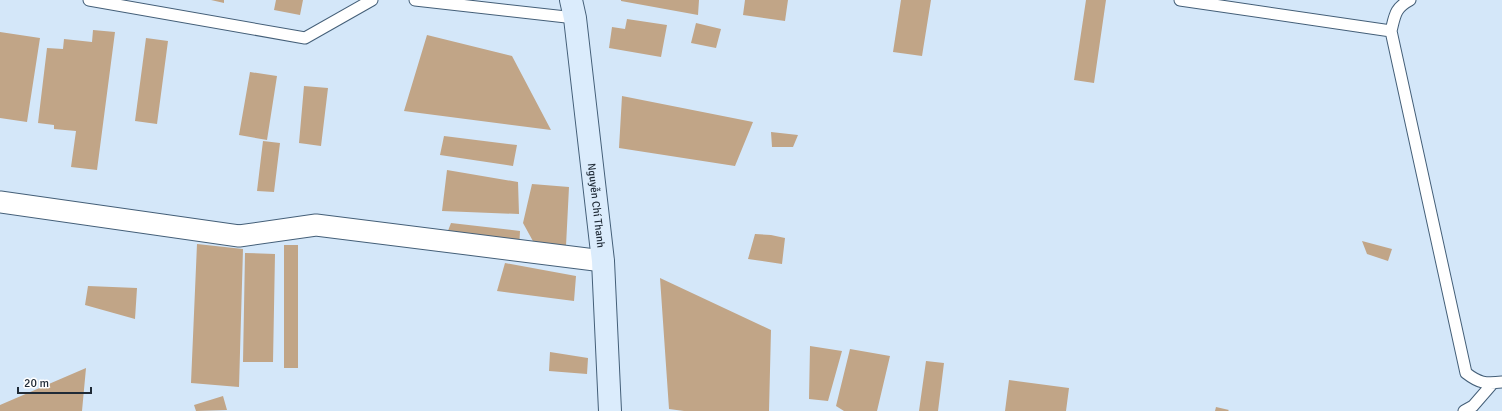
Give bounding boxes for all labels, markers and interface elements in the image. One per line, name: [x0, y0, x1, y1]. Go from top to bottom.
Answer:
street label: Nguyễn Chí Thanh: [585, 162, 608, 248]
scale bar: [18, 369, 91, 395]
text: 20 m: [24, 376, 49, 391]

